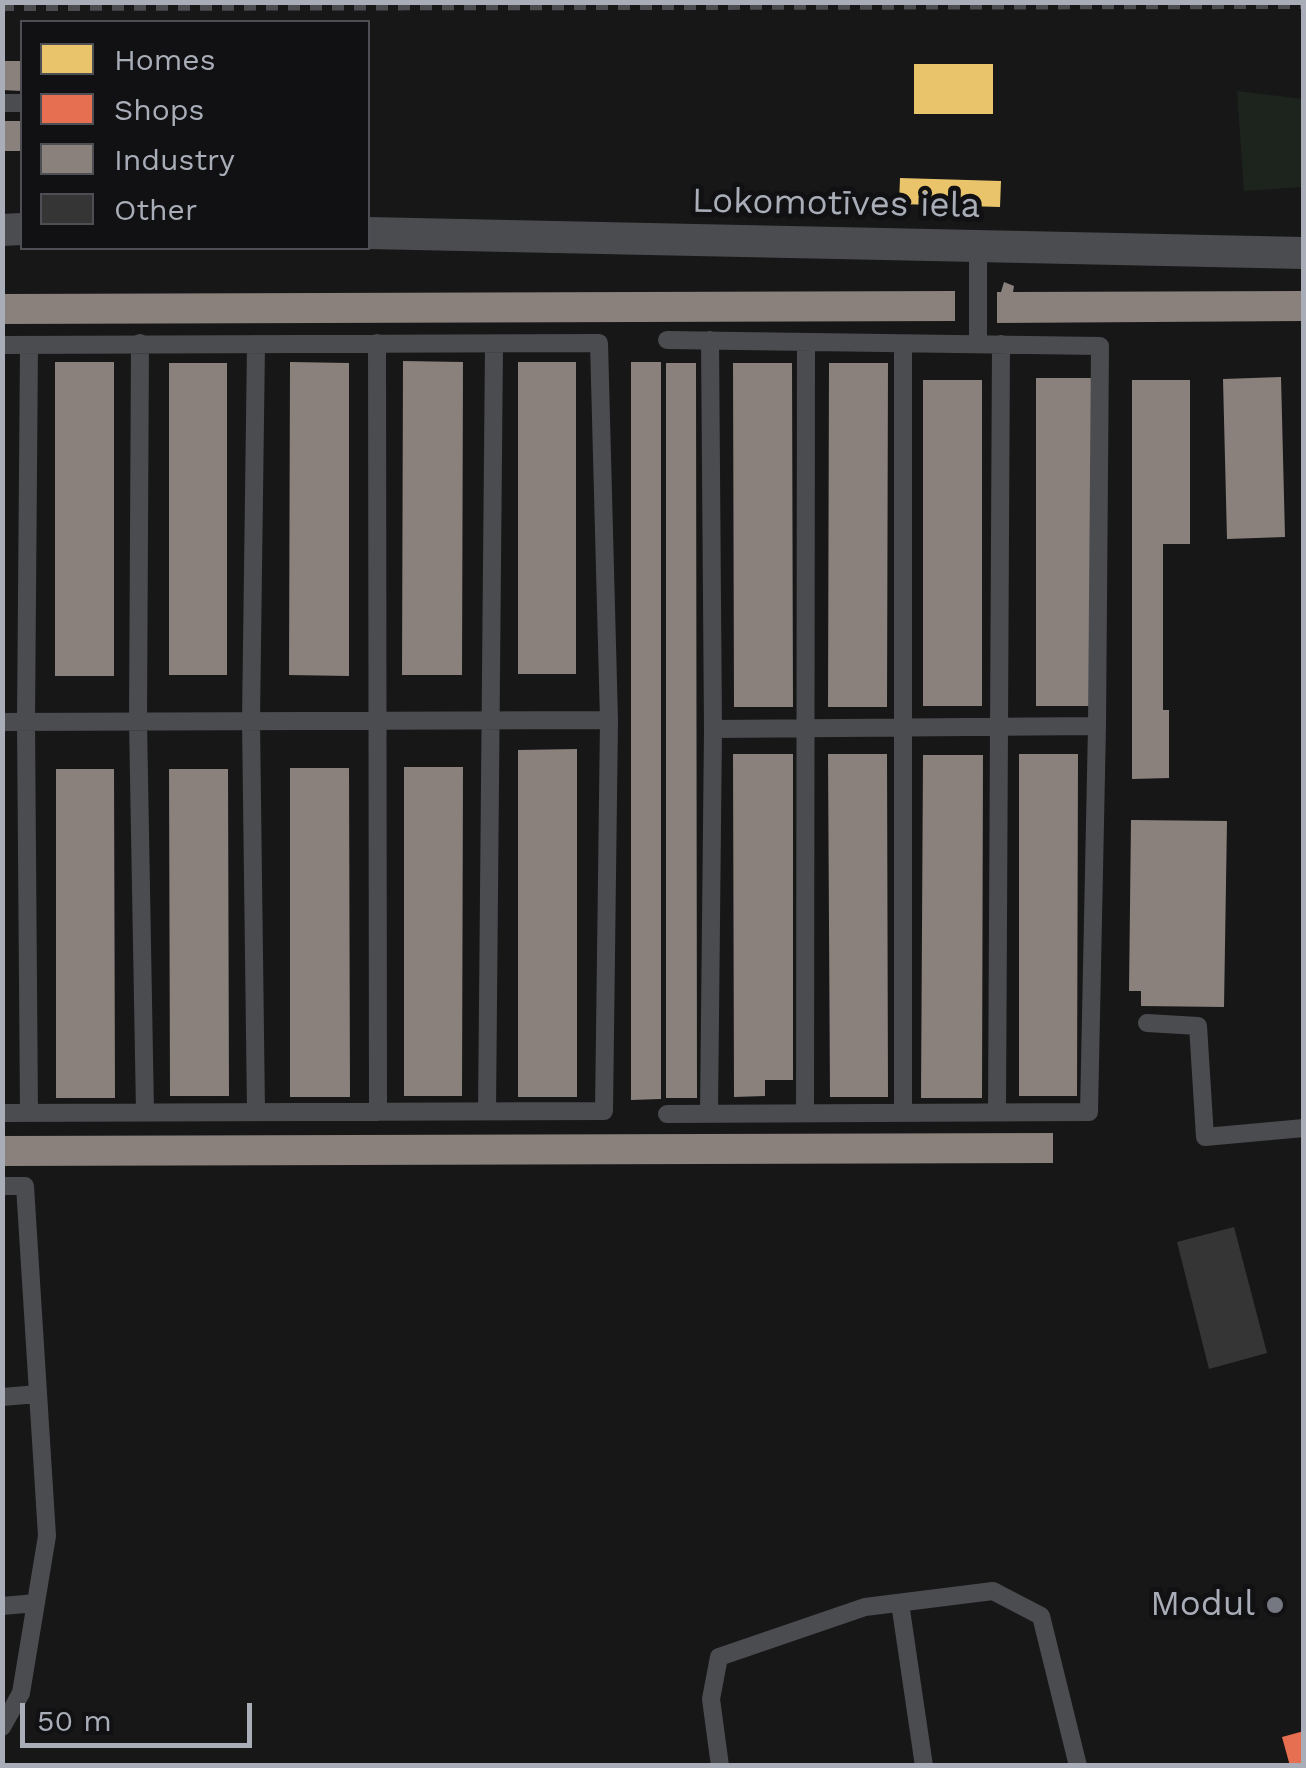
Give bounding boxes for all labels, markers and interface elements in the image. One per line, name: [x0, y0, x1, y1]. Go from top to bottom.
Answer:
legend: [20, 20, 370, 250]
text: Homes: [114, 42, 216, 77]
text: Shops: [114, 92, 204, 127]
text: Industry: [114, 142, 235, 177]
street label: Lokomotīves iela: [691, 180, 981, 228]
text: Other: [114, 192, 197, 227]
place label: Modul: [1150, 1584, 1255, 1626]
marker: Modul: [1264, 1594, 1286, 1616]
scale bar: [25, 1683, 258, 1745]
text: 50 m: [37, 1703, 112, 1738]

